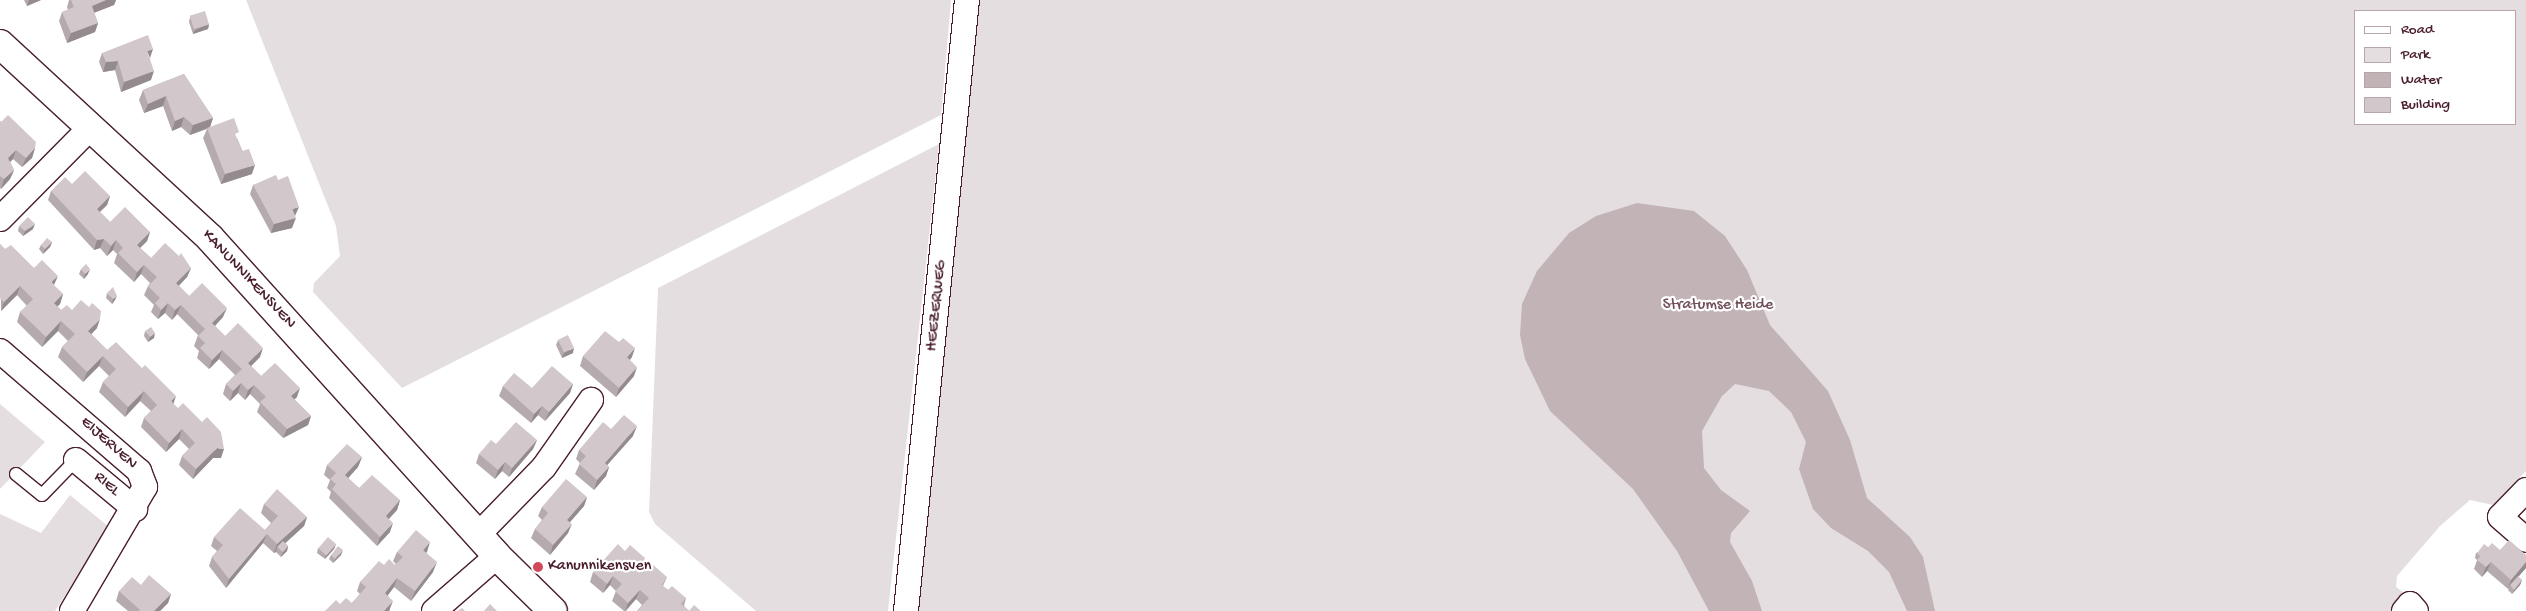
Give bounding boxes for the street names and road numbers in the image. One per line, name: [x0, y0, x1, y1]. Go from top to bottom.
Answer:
street label: KANUNNIKENSVEN: [197, 226, 299, 334]
street label: HEEZERWEG: [924, 260, 952, 352]
street label: EIJERVEN: [76, 413, 140, 475]
street label: RIEL: [89, 469, 123, 501]

